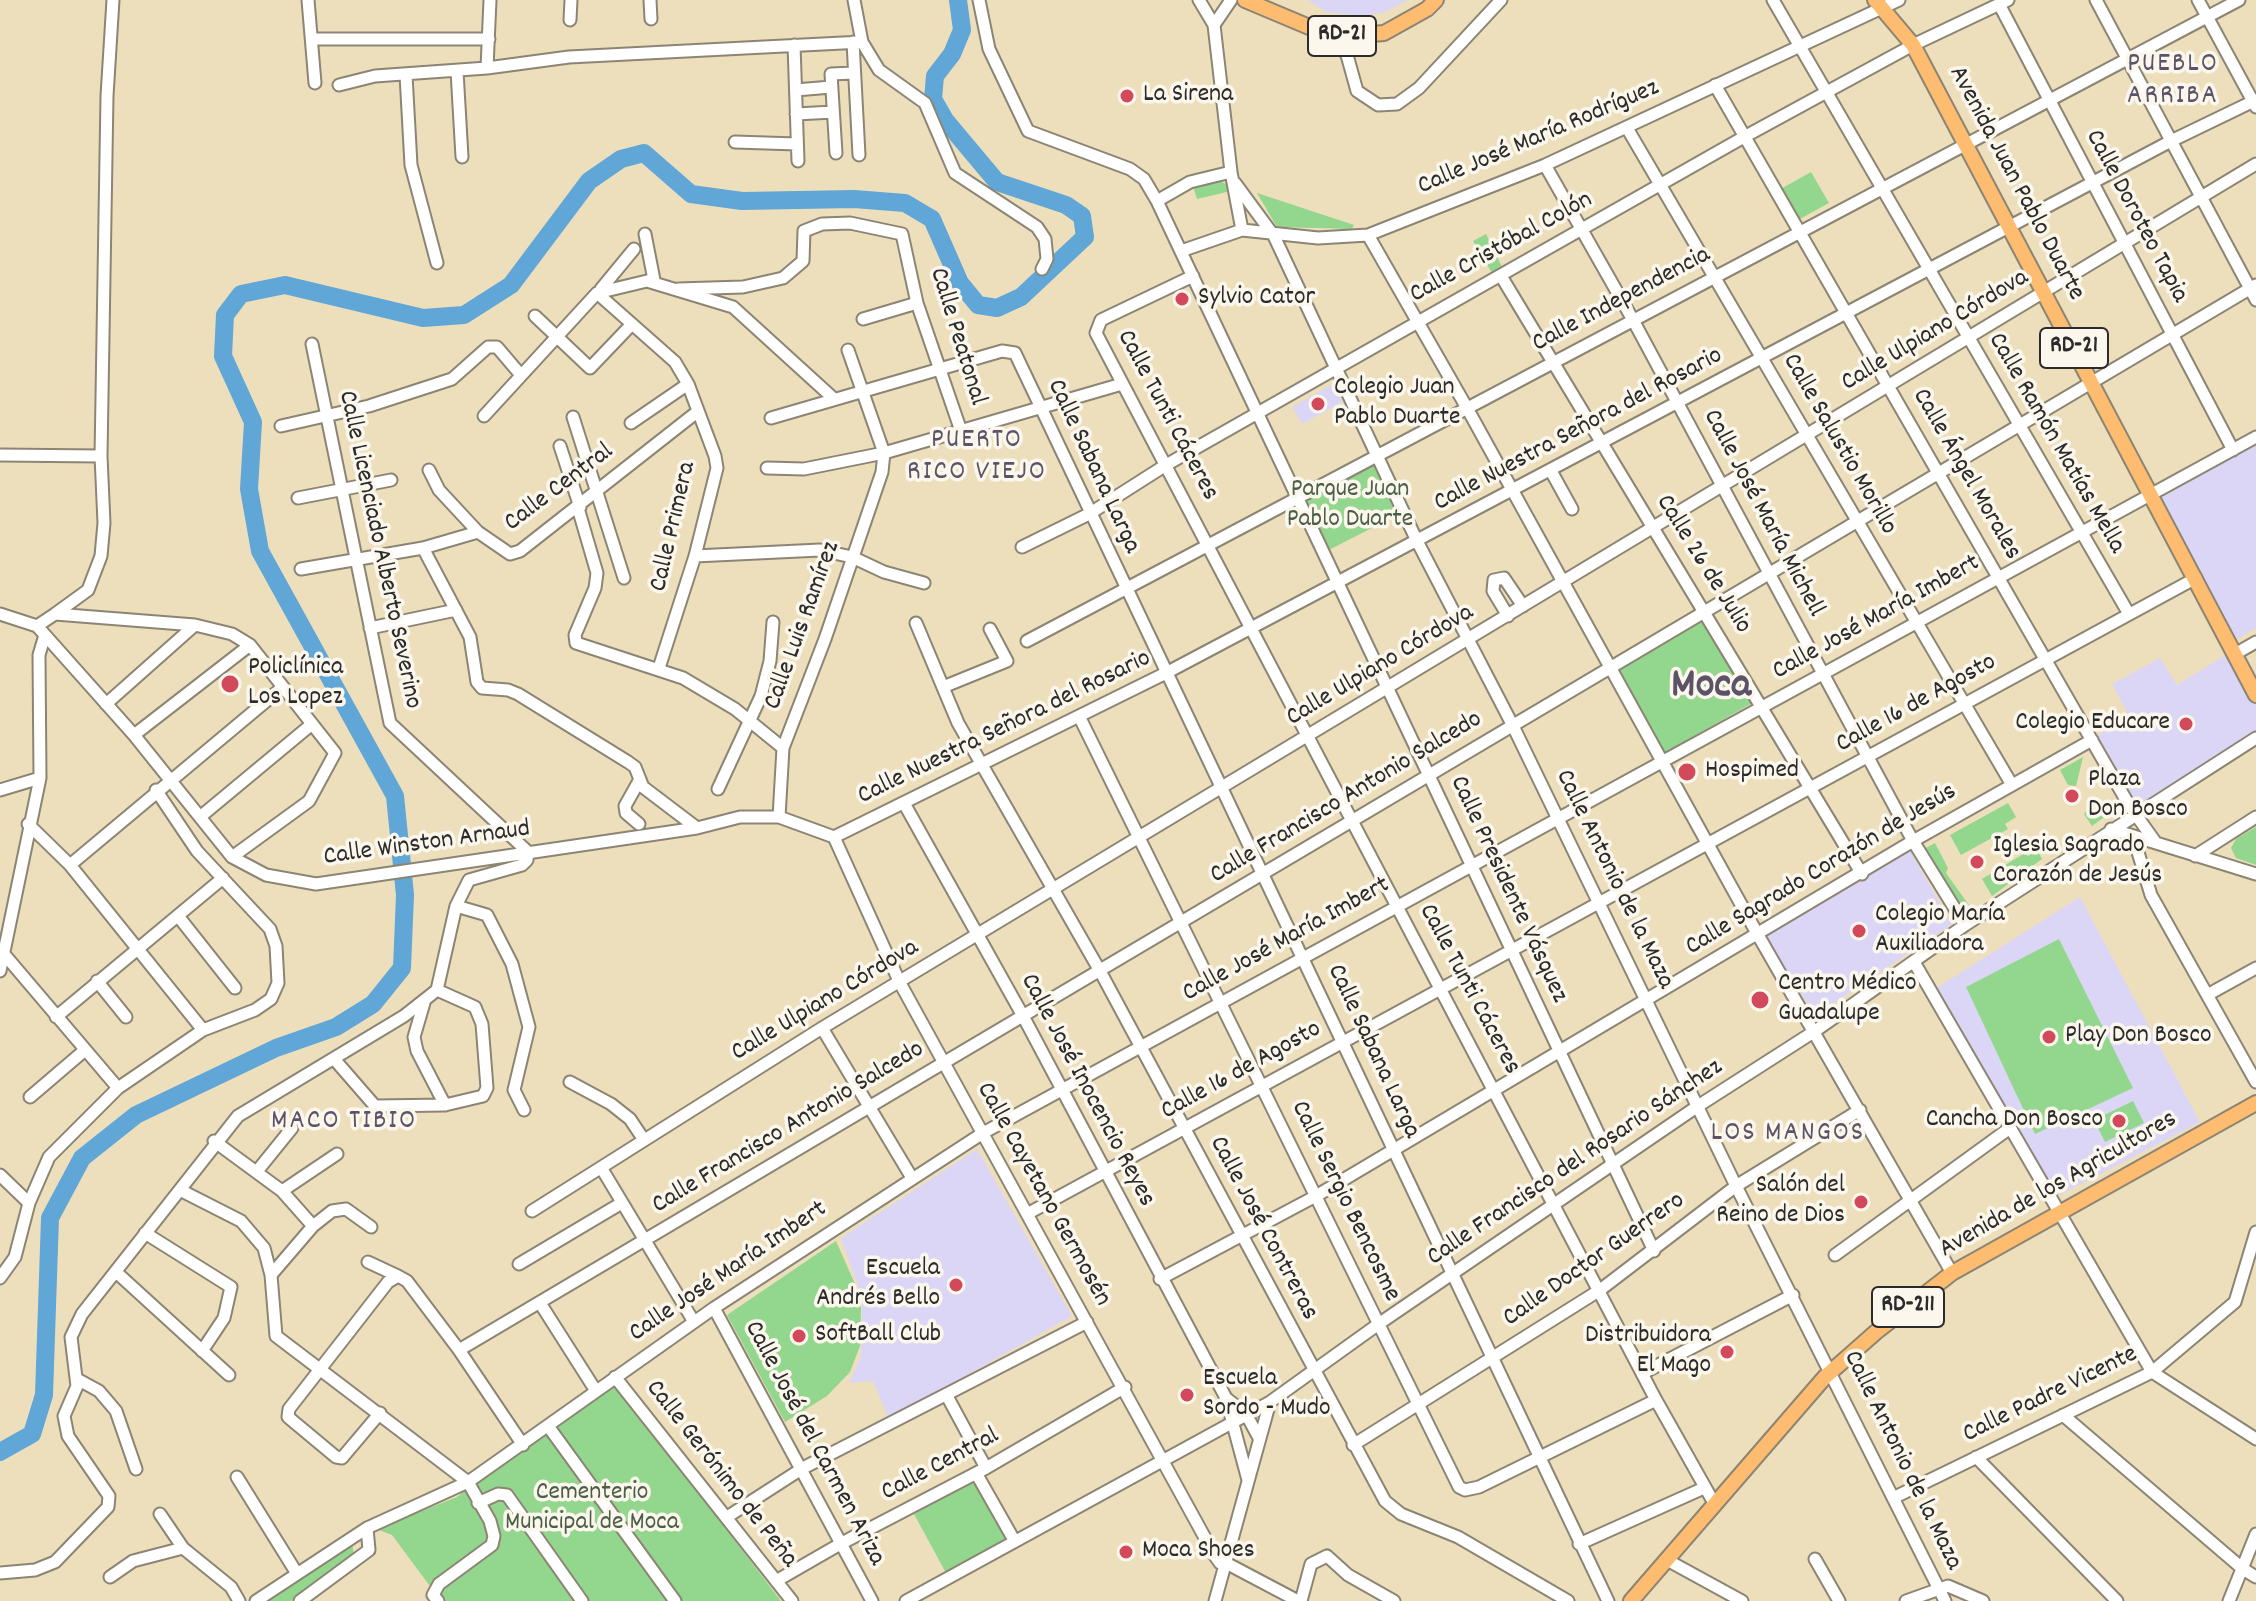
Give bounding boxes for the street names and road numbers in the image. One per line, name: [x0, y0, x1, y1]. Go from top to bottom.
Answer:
road number: RD-21: [1308, 16, 1376, 56]
street label: Avenida Juan Pablo Duarte: [1940, 62, 2090, 306]
street label: Calle José María Rodríguez: [1414, 74, 1664, 204]
street label: Calle Doroteo Tapia: [2076, 125, 2194, 309]
street label: Calle Cristóbal Colón: [1405, 186, 1599, 312]
street label: Calle Independencia: [1528, 241, 1716, 361]
street label: Calle Ulpiano Córdova: [1837, 264, 2035, 400]
street label: Calle Peatonal: [920, 265, 992, 409]
street label: Calle Tunti Cáceres: [1108, 325, 1224, 507]
street label: Calle Ramón Matías Mella: [1979, 328, 2131, 560]
road number: RD-21: [2040, 328, 2108, 368]
street label: Calle Nuestra Señora del Rosario: [1430, 342, 1728, 520]
street label: Calle Salustio Morillo: [1774, 349, 1902, 541]
street label: Calle Sabana Larga: [1038, 375, 1146, 559]
street label: Calle Ángel Morales: [1903, 384, 2027, 566]
street label: Calle Licenciado Alberto Severino: [329, 388, 427, 712]
street label: Calle José María Michell: [1694, 405, 1830, 623]
street label: Calle Central: [499, 438, 621, 540]
street label: Calle Primera: [645, 459, 705, 595]
street label: Calle 26 de Julio: [1647, 490, 1757, 640]
street label: Calle Luis Ramírez: [759, 538, 849, 714]
street label: Calle José María Imbert: [1768, 549, 1986, 689]
street label: Calle Ulpiano Córdova: [1282, 599, 1480, 735]
street label: Calle Nuestra Señora del Rosario: [853, 644, 1157, 814]
street label: Calle 16 de Agosto: [1832, 648, 2002, 762]
street label: Calle Francisco Antonio Salcedo: [1205, 705, 1489, 893]
street label: Calle Antonio de la Maza: [1546, 765, 1680, 995]
street label: Calle Presidente Vásquez: [1441, 772, 1573, 1008]
street label: Calle Sagrado Corazón de Jesús: [1681, 778, 1963, 964]
street label: Calle Winston Arnaud: [322, 815, 532, 875]
street label: Calle José María Imbert: [1178, 871, 1396, 1011]
street label: Calle Tunti Cáceres: [1410, 899, 1526, 1081]
street label: Calle Ulpiano Córdova: [727, 934, 925, 1070]
street label: Calle Sabana Larga: [1318, 960, 1426, 1144]
street label: Calle José Inocencio Reyes: [1011, 969, 1161, 1213]
street label: Calle 16 de Agosto: [1157, 1015, 1327, 1129]
street label: Calle Francisco Antonio Salcedo: [647, 1035, 931, 1223]
street label: Calle Francisco del Rosario Sánchez: [1422, 1053, 1730, 1275]
street label: Calle Cayetano Germosén: [968, 1078, 1116, 1312]
street label: Calle Sergio Bencosme: [1282, 1097, 1406, 1307]
street label: Avenida de los Agricultores: [1935, 1105, 2183, 1267]
street label: Calle José Contreras: [1200, 1132, 1324, 1326]
street label: Calle Doctor Guerrero: [1498, 1187, 1692, 1335]
street label: Calle José María Imbert: [624, 1195, 834, 1351]
road number: RD-211: [1872, 1287, 1944, 1327]
street label: Calle José del Carmen Ariza: [735, 1316, 891, 1572]
street label: Calle Padre Vicente: [1959, 1340, 2143, 1452]
street label: Calle Antonio de la Maza: [1834, 1346, 1968, 1576]
street label: Calle Gerónimo de Peña: [637, 1375, 803, 1575]
street label: Calle Central: [877, 1422, 1005, 1510]

